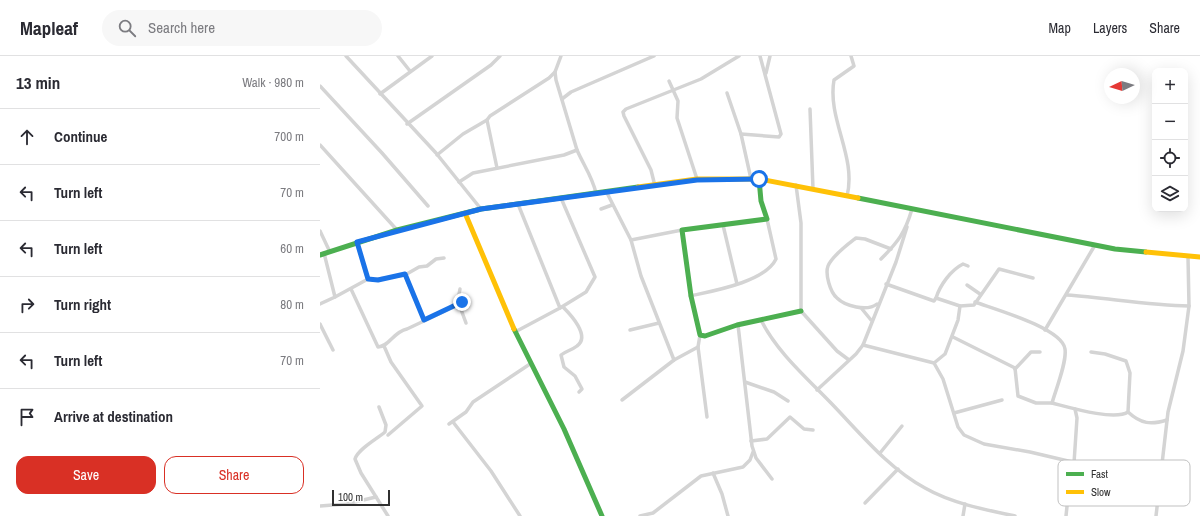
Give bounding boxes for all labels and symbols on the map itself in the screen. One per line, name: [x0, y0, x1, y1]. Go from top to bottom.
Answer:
north arrow: [1104, 68, 1140, 104]
route start: [750, 170, 768, 188]
route end: [453, 293, 471, 311]
legend: [1058, 460, 1190, 506]
text: Fast: [1091, 467, 1109, 481]
text: Slow: [1091, 485, 1111, 499]
scale bar: [332, 488, 390, 507]

